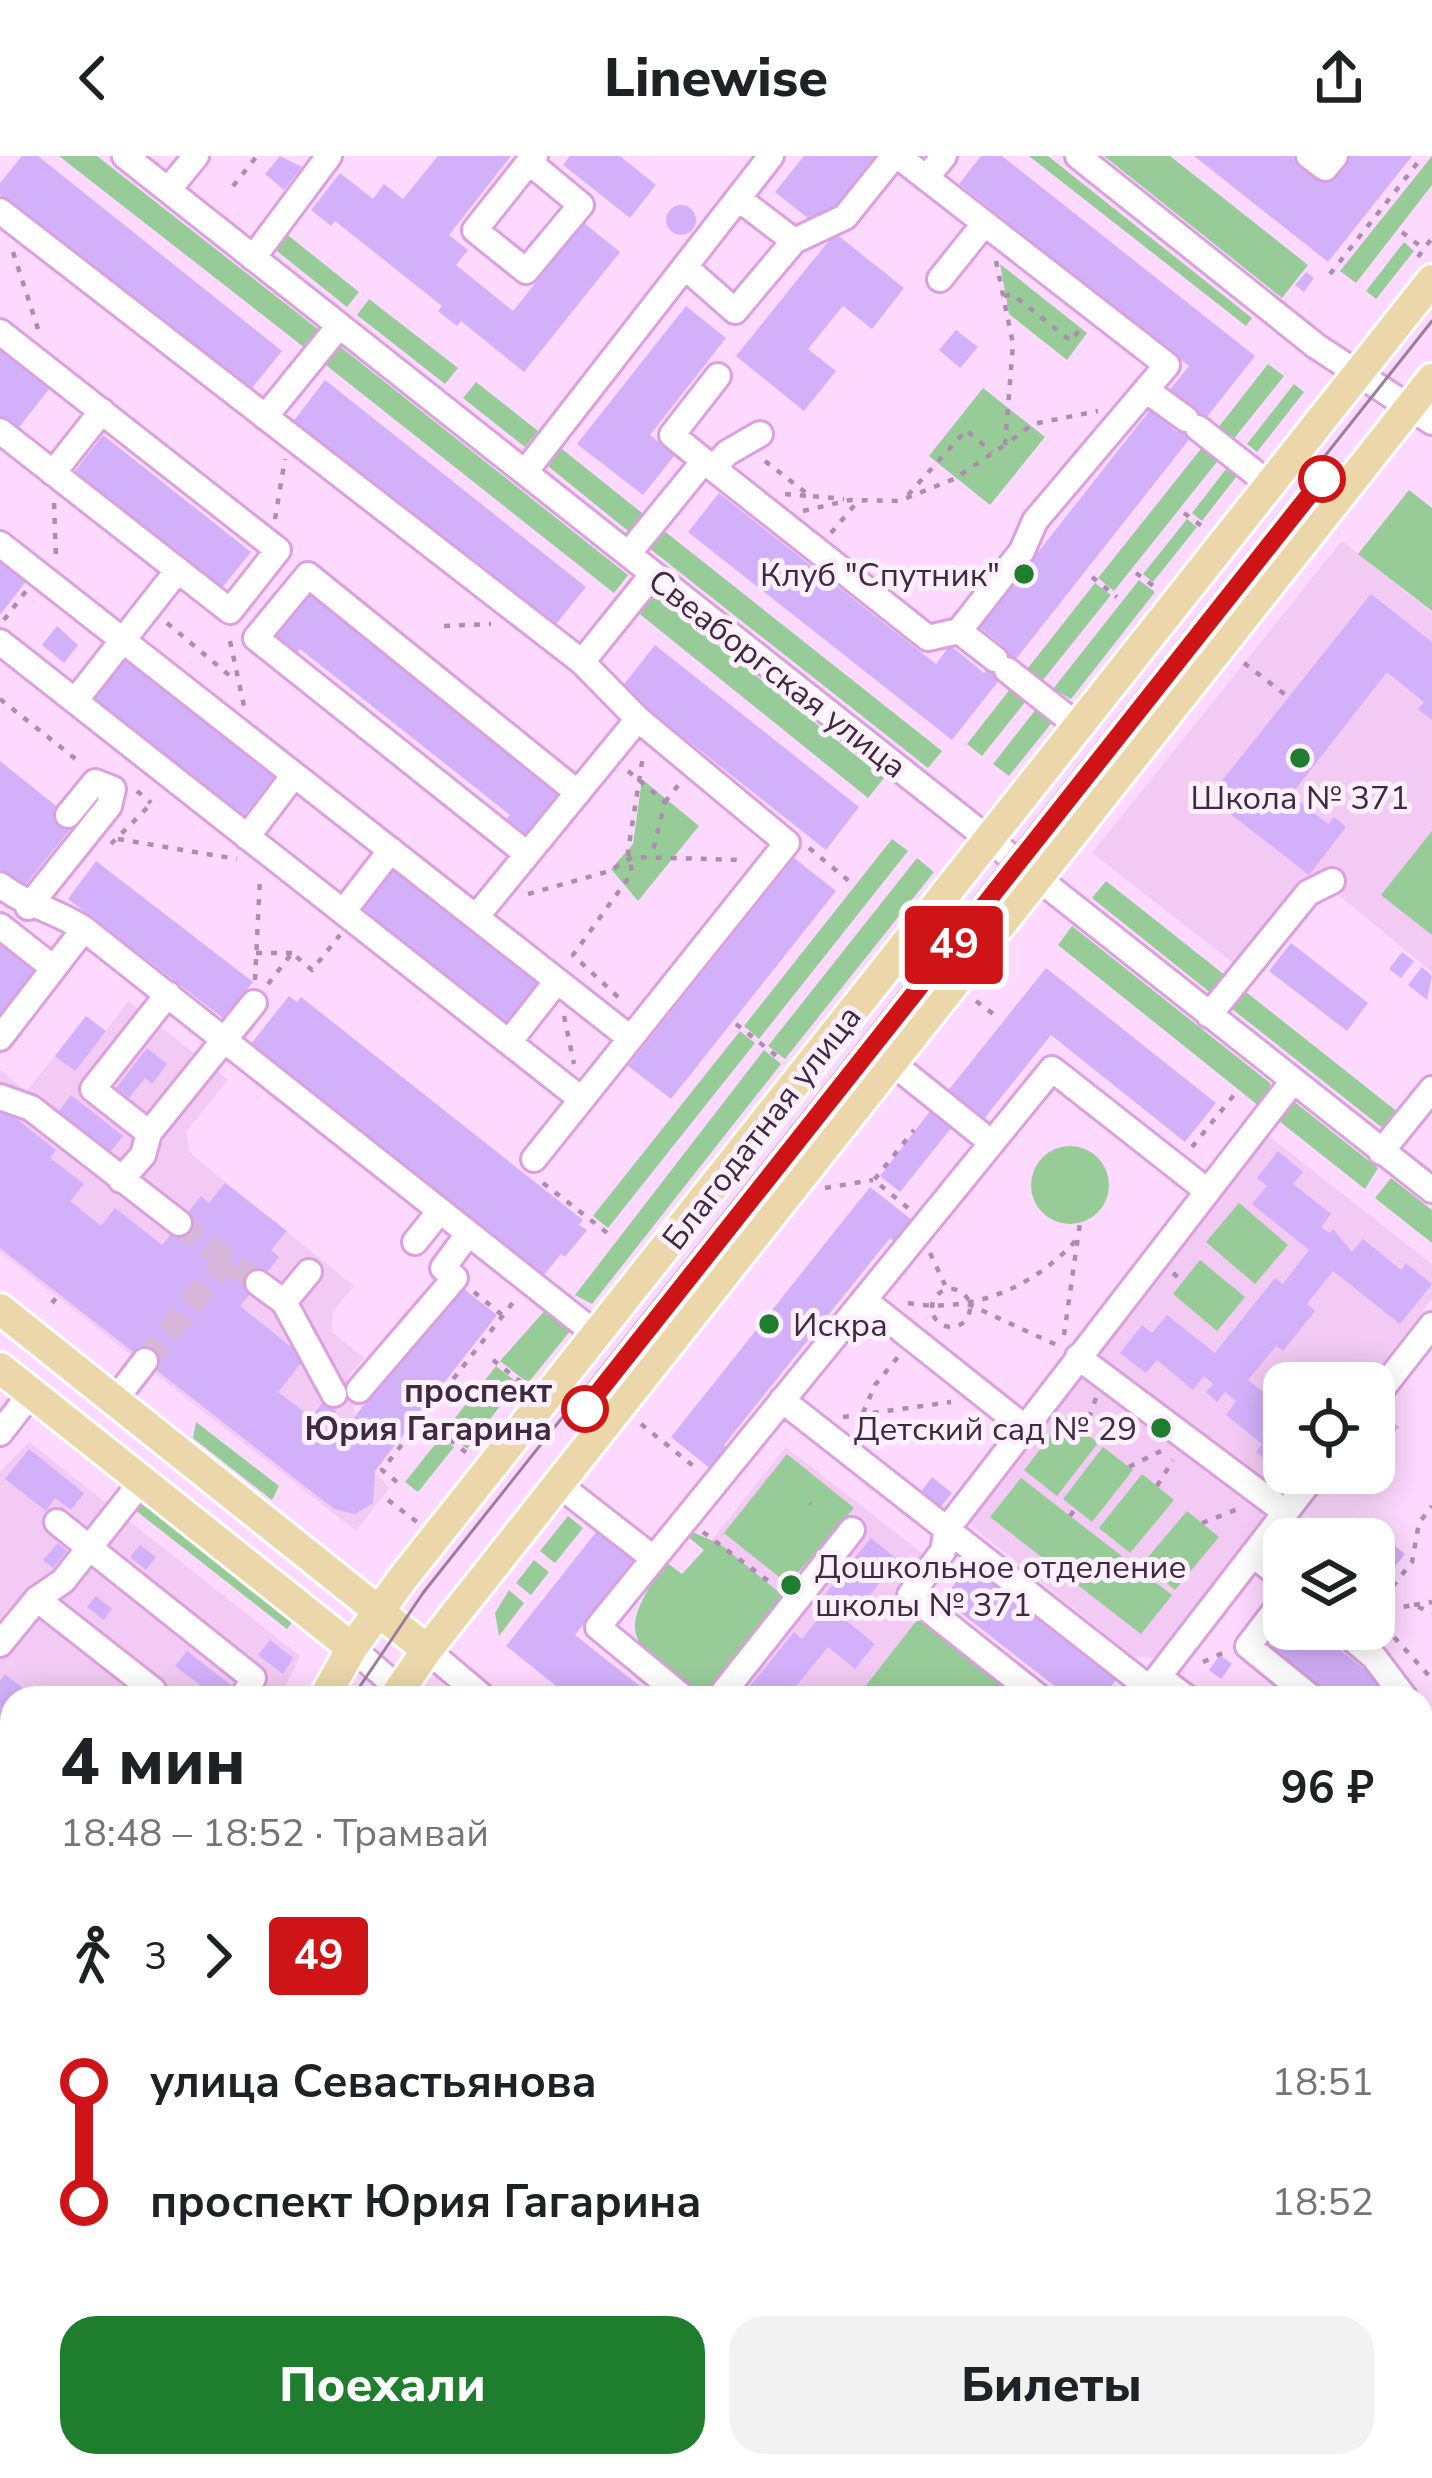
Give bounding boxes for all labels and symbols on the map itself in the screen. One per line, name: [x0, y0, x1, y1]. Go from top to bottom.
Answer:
unlabelled marker: [1300, 457, 1344, 501]
place label: Клуб "Спутник": [760, 553, 1000, 598]
street label: Свеаборгская улица: [639, 559, 916, 789]
marker: Клуб "Спутник": [1011, 561, 1037, 587]
marker: Школа № 371: [1287, 745, 1313, 771]
place label: Школа № 371: [1190, 776, 1410, 821]
line badge: 49: [900, 906, 1008, 984]
street label: Благодатная улица: [652, 996, 872, 1260]
place label: Искра: [793, 1303, 888, 1348]
marker: Искра: [756, 1311, 782, 1337]
place label: проспект Юрия Гагарина: [305, 1369, 552, 1452]
marker: проспект Юрия Гагарина: [563, 1387, 607, 1431]
place label: Детский сад № 29: [854, 1407, 1137, 1452]
marker: Детский сад № 29: [1148, 1415, 1174, 1441]
place label: Дошкольное отделение школы № 371: [815, 1545, 1187, 1628]
marker: Дошкольное отделение школы № 371: [778, 1572, 804, 1598]

